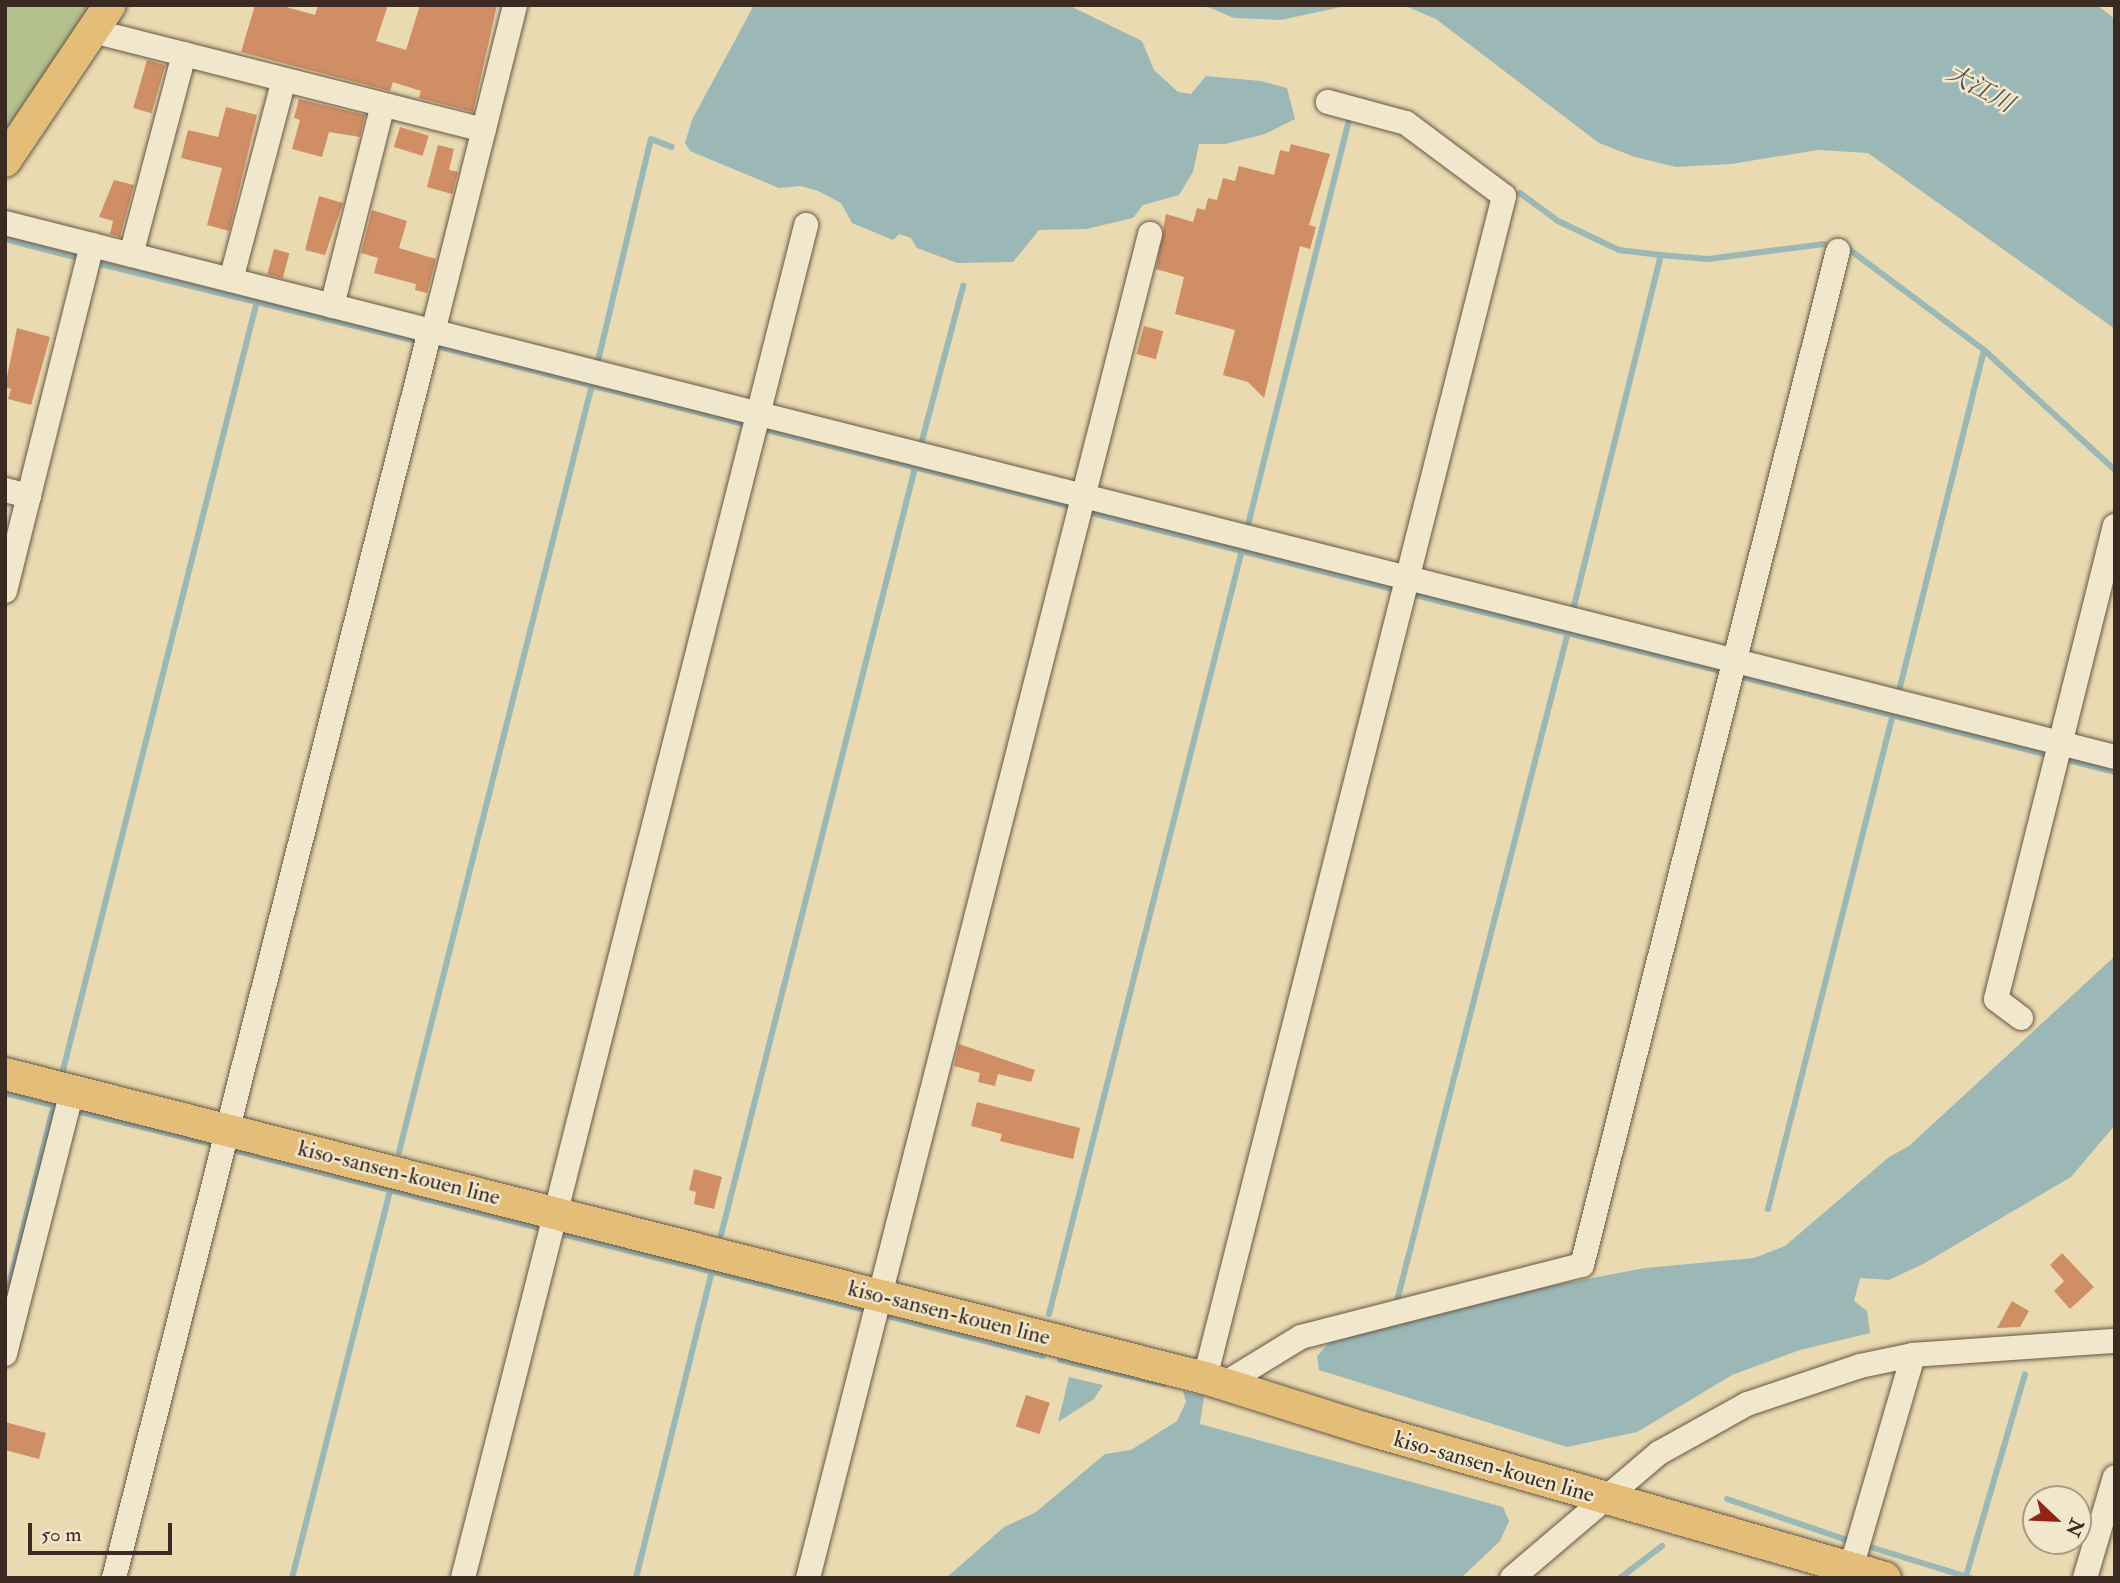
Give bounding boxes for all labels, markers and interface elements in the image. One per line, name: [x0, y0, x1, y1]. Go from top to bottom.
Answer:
water label: 大江川: [1942, 59, 2018, 119]
street label: kiso-sansen-kouen line: [295, 1135, 503, 1211]
street label: kiso-sansen-kouen line: [845, 1275, 1053, 1351]
street label: kiso-sansen-kouen line: [1390, 1425, 1598, 1509]
north arrow: [2022, 1485, 2092, 1555]
scale bar: [32, 1510, 175, 1554]
text: N: [2060, 1515, 2089, 1540]
text: 50 m: [41, 1521, 82, 1548]

